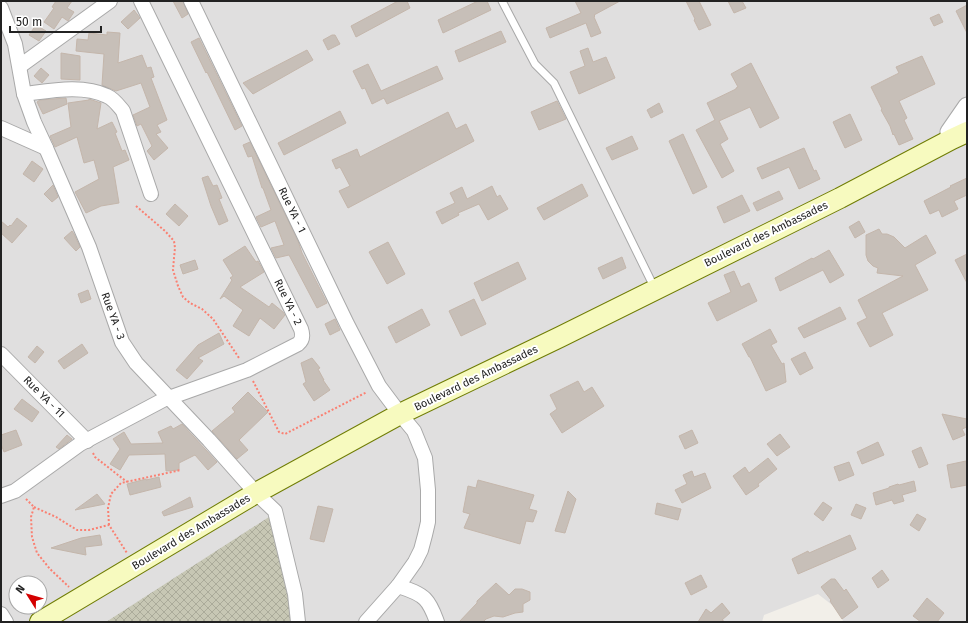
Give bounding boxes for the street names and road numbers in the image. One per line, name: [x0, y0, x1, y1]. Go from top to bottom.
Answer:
street label: Rue YA - 1: [275, 185, 309, 235]
street label: Boulevard des Ambassades: [702, 198, 830, 270]
street label: Rue YA - 2: [271, 277, 305, 327]
street label: Rue YA - 3: [98, 290, 128, 342]
street label: Boulevard des Ambassades: [412, 342, 540, 414]
street label: Rue YA - 11: [21, 374, 67, 420]
street label: Boulevard des Ambassades: [130, 491, 252, 573]

